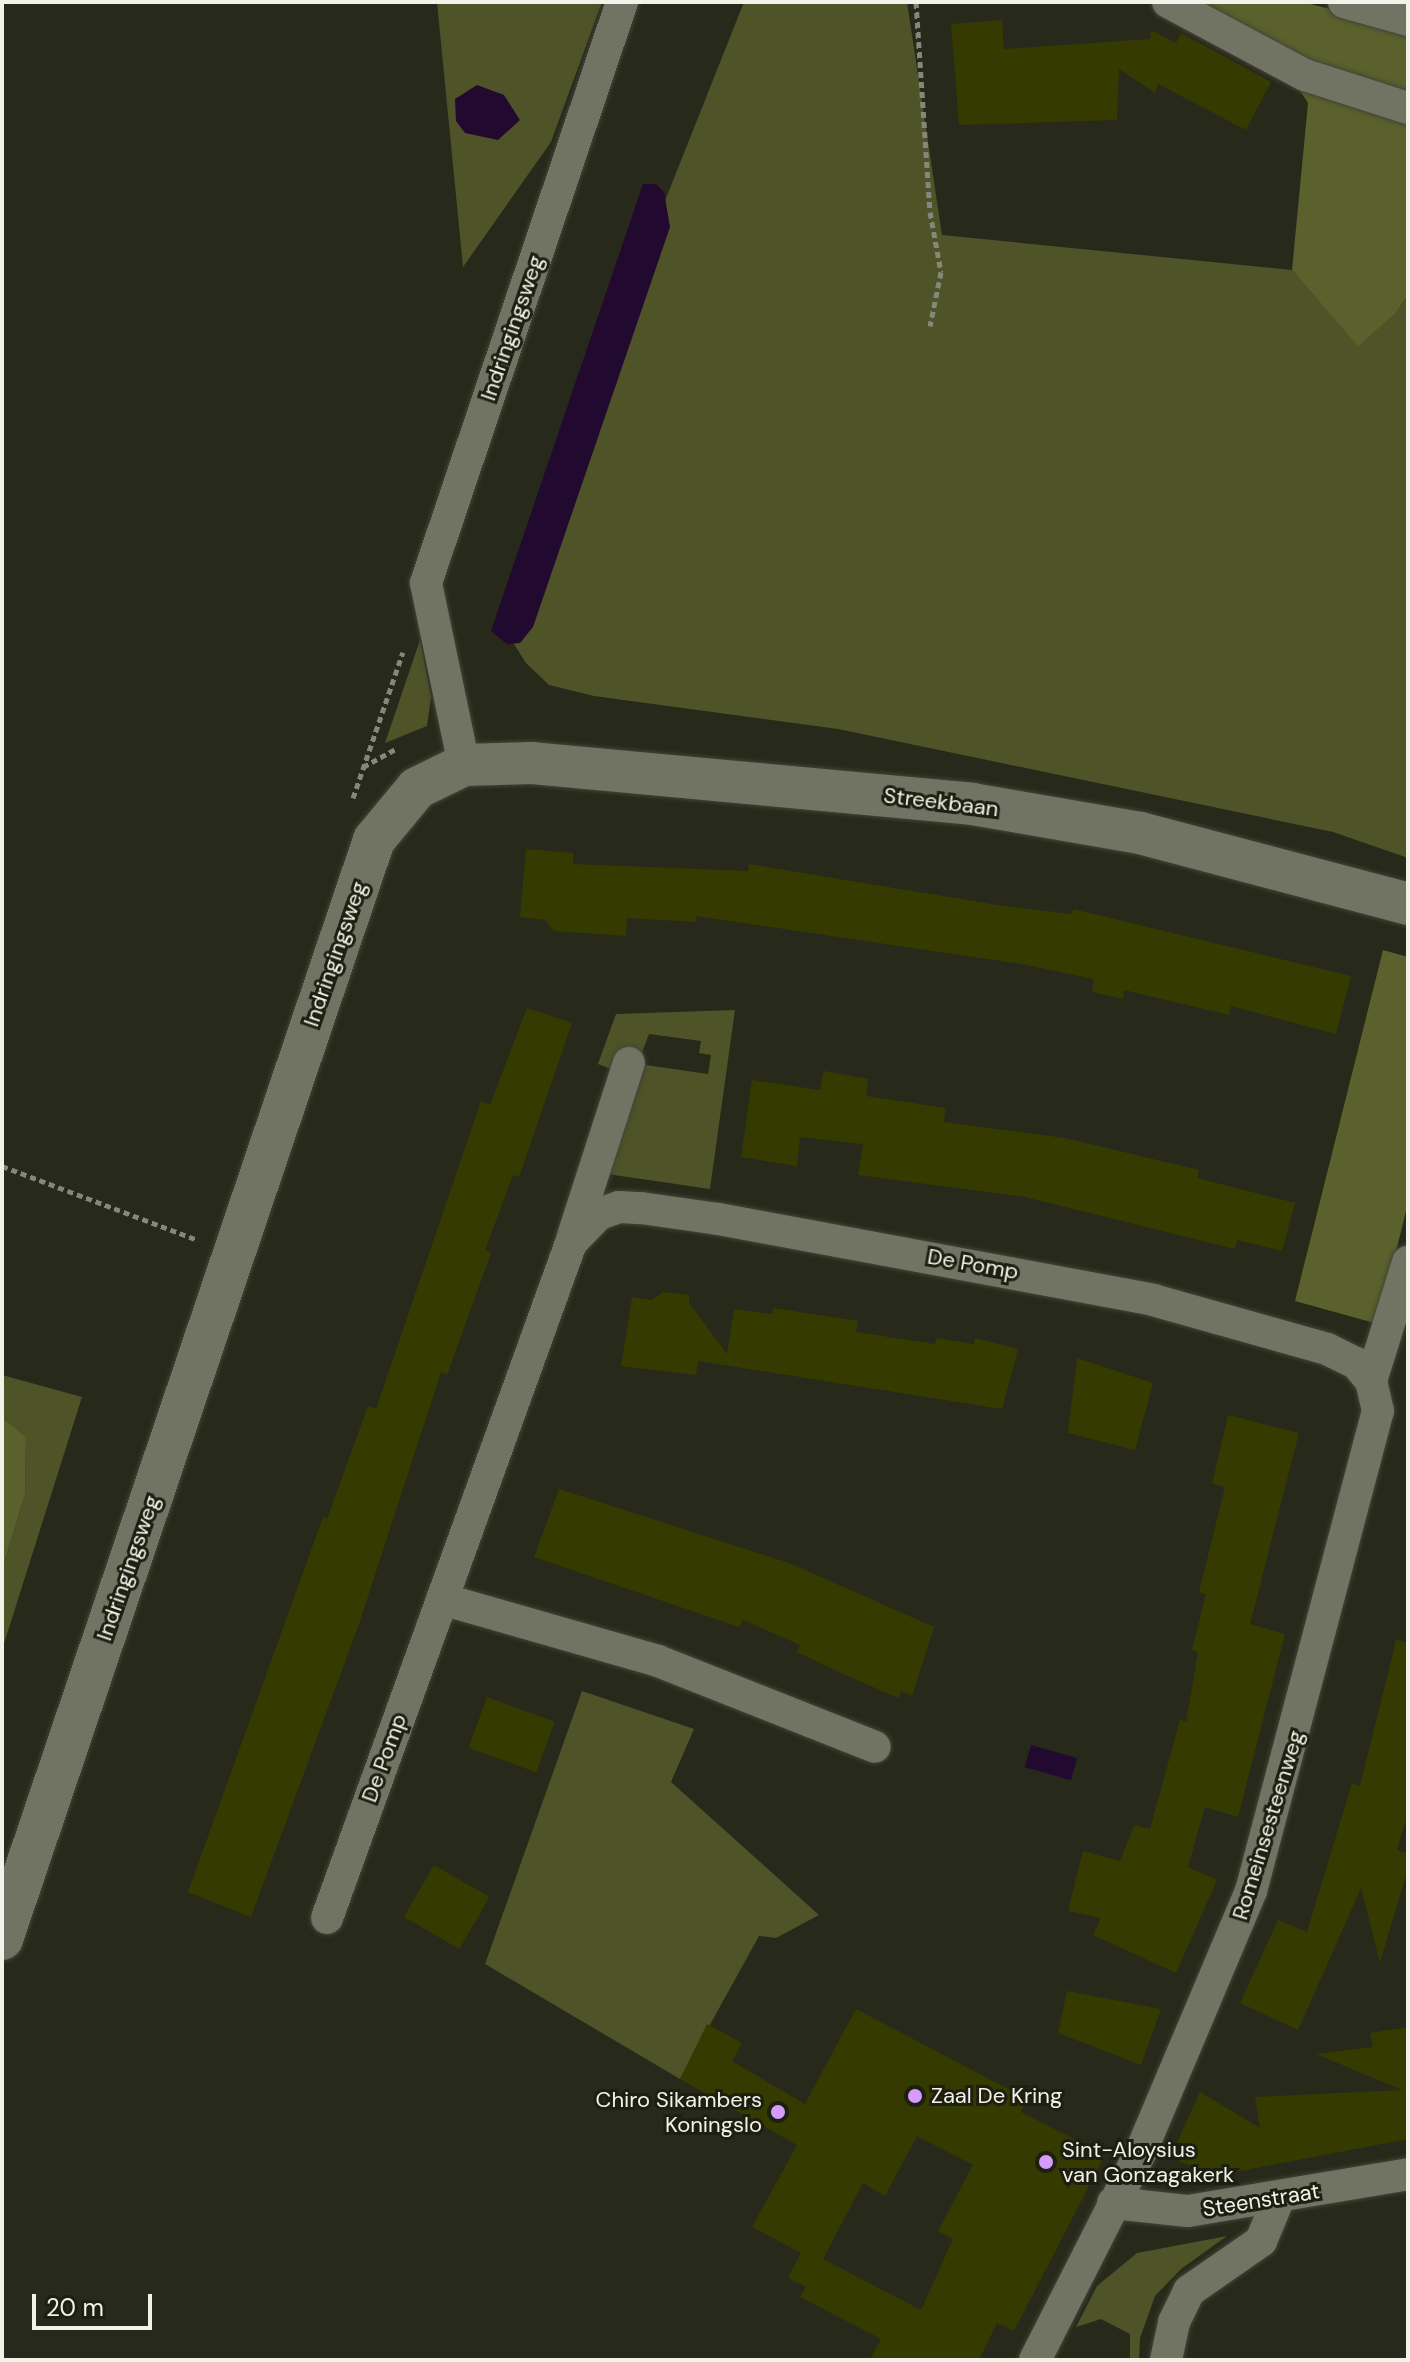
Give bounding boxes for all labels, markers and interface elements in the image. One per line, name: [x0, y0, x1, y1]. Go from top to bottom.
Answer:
street label: Indringingsweg: [475, 252, 549, 404]
street label: Streekbaan: [882, 782, 1000, 822]
street label: Indringingsweg: [298, 878, 372, 1030]
street label: De Pomp: [925, 1243, 1021, 1285]
street label: Indringingsweg: [91, 1492, 165, 1644]
street label: De Pomp: [356, 1710, 412, 1806]
street label: Romeinsesteenweg: [1227, 1727, 1309, 1923]
place label: Zaal De Kring: [931, 2083, 1062, 2109]
place label: Chiro Sikambers Koningslo: [596, 2086, 762, 2138]
marker: Zaal De Kring: [906, 2087, 924, 2105]
marker: Chiro Sikambers Koningslo: [769, 2103, 787, 2121]
place label: Sint-Aloysius van Gonzagakerk: [1062, 2136, 1234, 2188]
marker: Sint-Aloysius van Gonzagakerk: [1037, 2153, 1055, 2171]
street label: Steenstraat: [1201, 2178, 1321, 2222]
scale bar: [36, 2278, 156, 2328]
text: 20 m: [46, 2292, 104, 2323]

